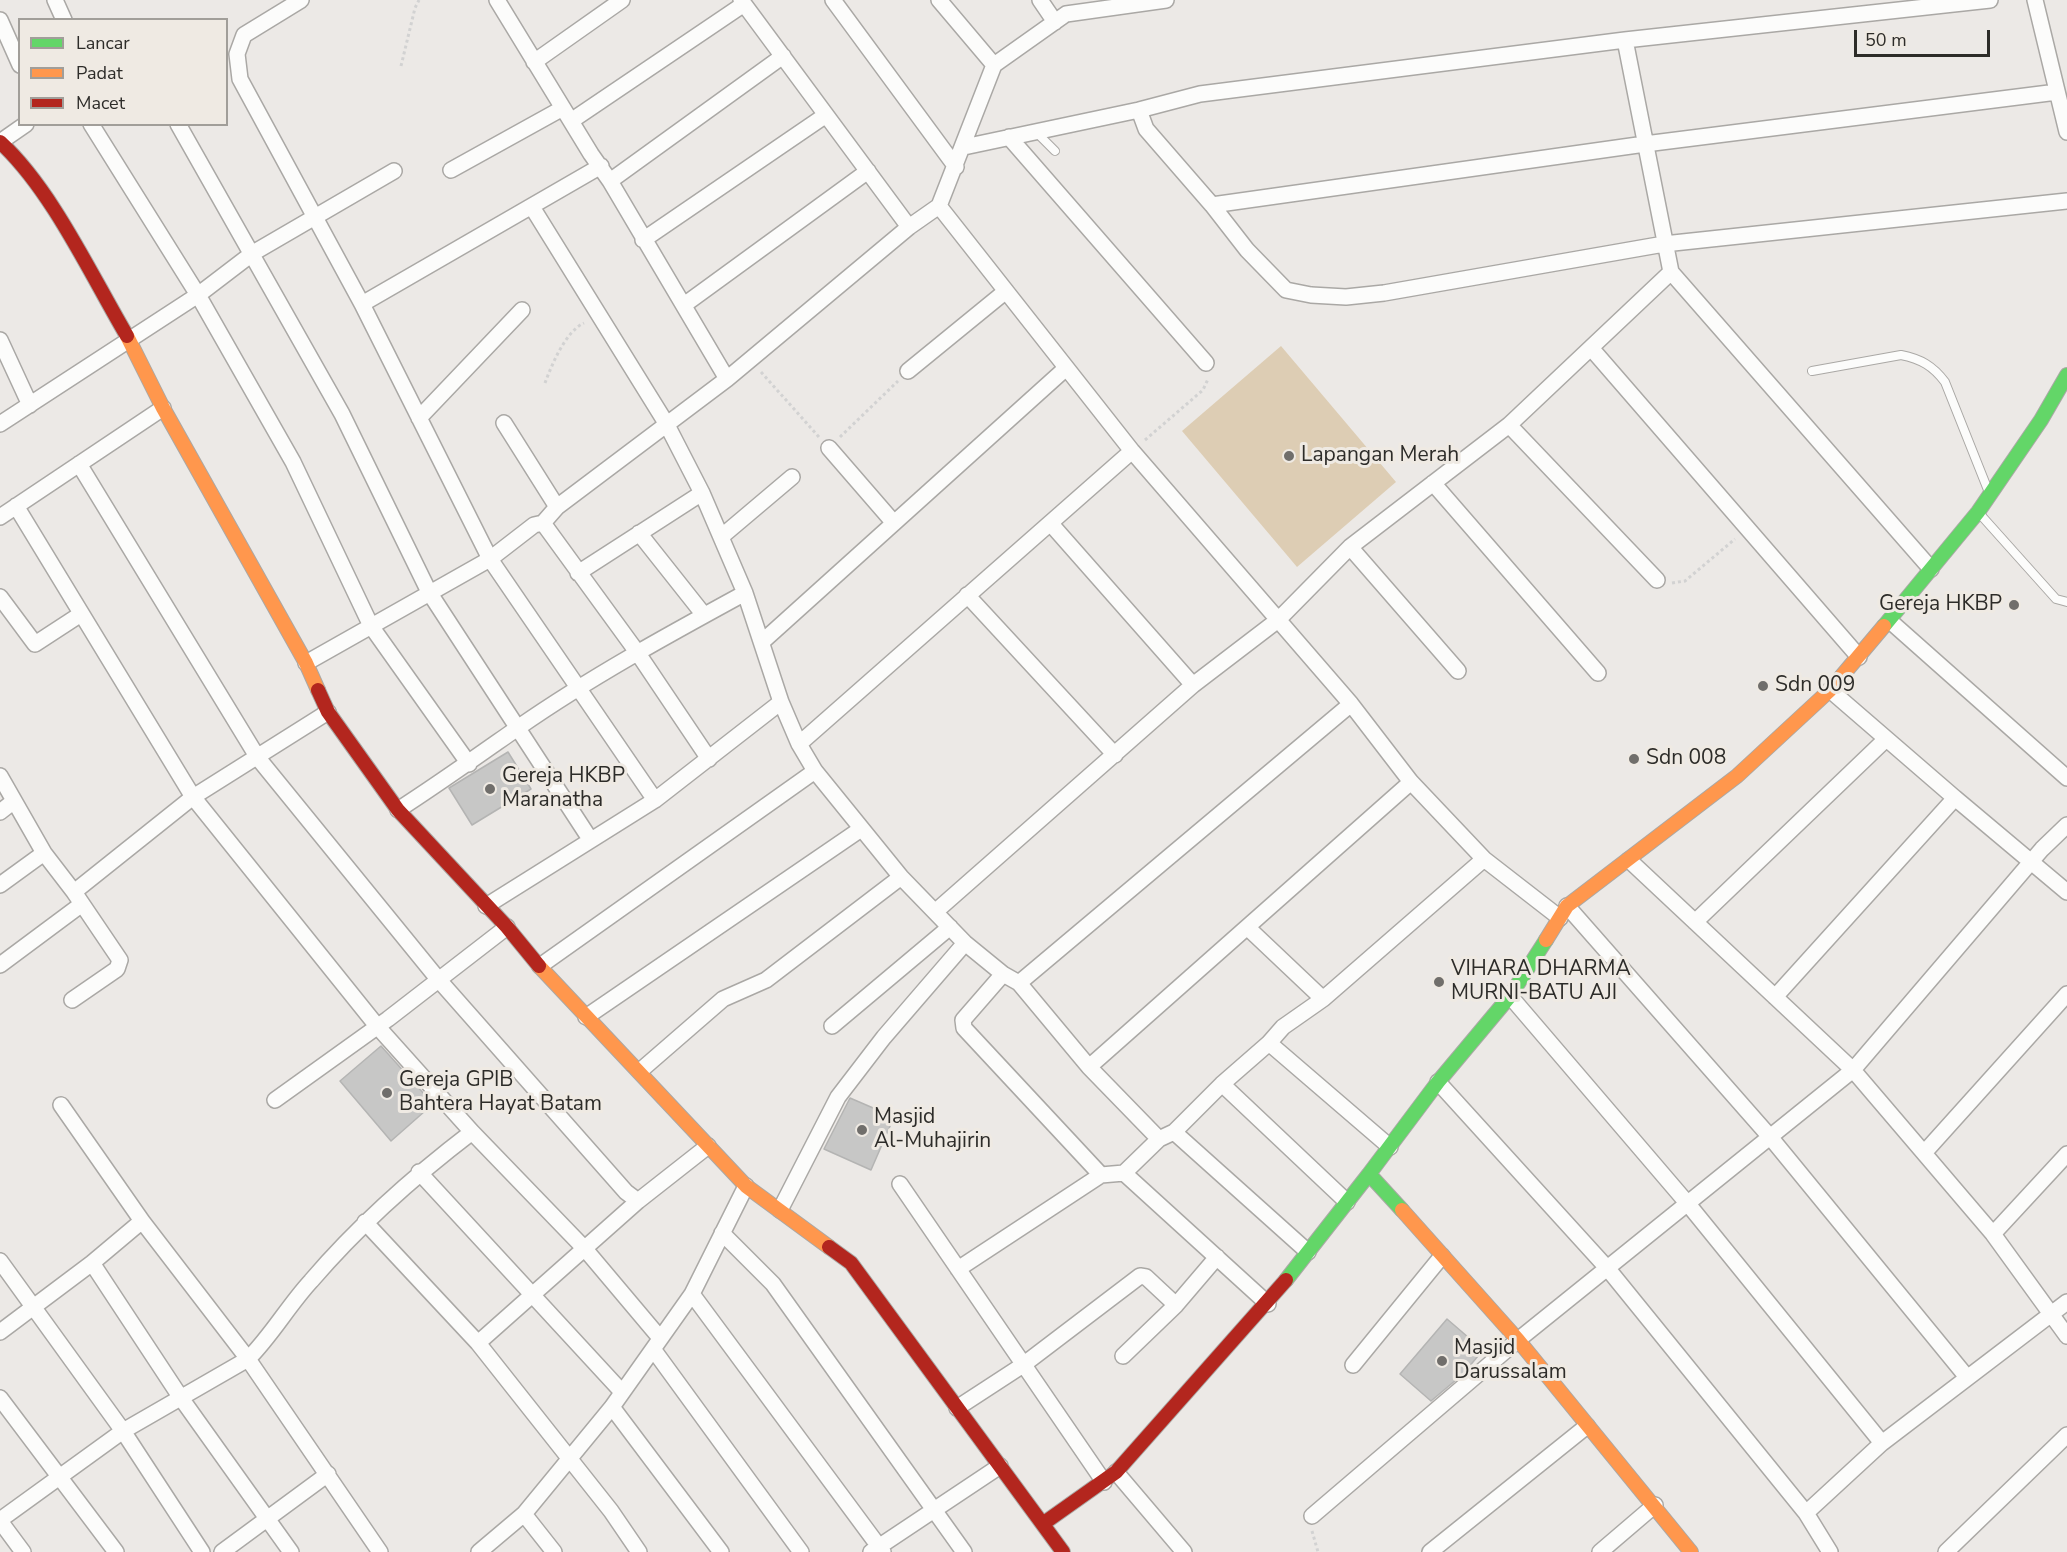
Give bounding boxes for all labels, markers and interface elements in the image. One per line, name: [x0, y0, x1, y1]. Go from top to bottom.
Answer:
legend: [18, 18, 228, 126]
scale bar: [1857, 18, 1994, 56]
text: 50 m: [1865, 28, 1907, 52]
text: Lancar: [76, 31, 130, 55]
text: Padat: [76, 61, 123, 85]
text: Macet: [76, 91, 125, 115]
place label: Lapangan Merah: [1301, 443, 1459, 469]
marker: Lapangan Merah: [1282, 449, 1296, 463]
place label: Gereja HKBP: [1879, 592, 2002, 618]
marker: Gereja HKBP: [2007, 598, 2021, 612]
place label: Sdn 009: [1775, 673, 1855, 699]
marker: Sdn 009: [1756, 679, 1770, 693]
place label: Sdn 008: [1646, 746, 1726, 772]
marker: Sdn 008: [1627, 752, 1641, 766]
place label: Gereja HKBP Maranatha: [502, 764, 625, 814]
marker: Gereja HKBP Maranatha: [483, 782, 497, 796]
place label: VIHARA DHARMA MURNI-BATU AJI: [1451, 957, 1631, 1007]
marker: VIHARA DHARMA MURNI-BATU AJI: [1432, 975, 1446, 989]
place label: Gereja GPIB Bahtera Hayat Batam: [399, 1068, 602, 1118]
marker: Gereja GPIB Bahtera Hayat Batam: [380, 1086, 394, 1100]
place label: Masjid Al-Muhajirin: [874, 1105, 991, 1155]
marker: Masjid Al-Muhajirin: [855, 1123, 869, 1137]
place label: Masjid Darussalam: [1454, 1336, 1567, 1386]
marker: Masjid Darussalam: [1435, 1354, 1449, 1368]

